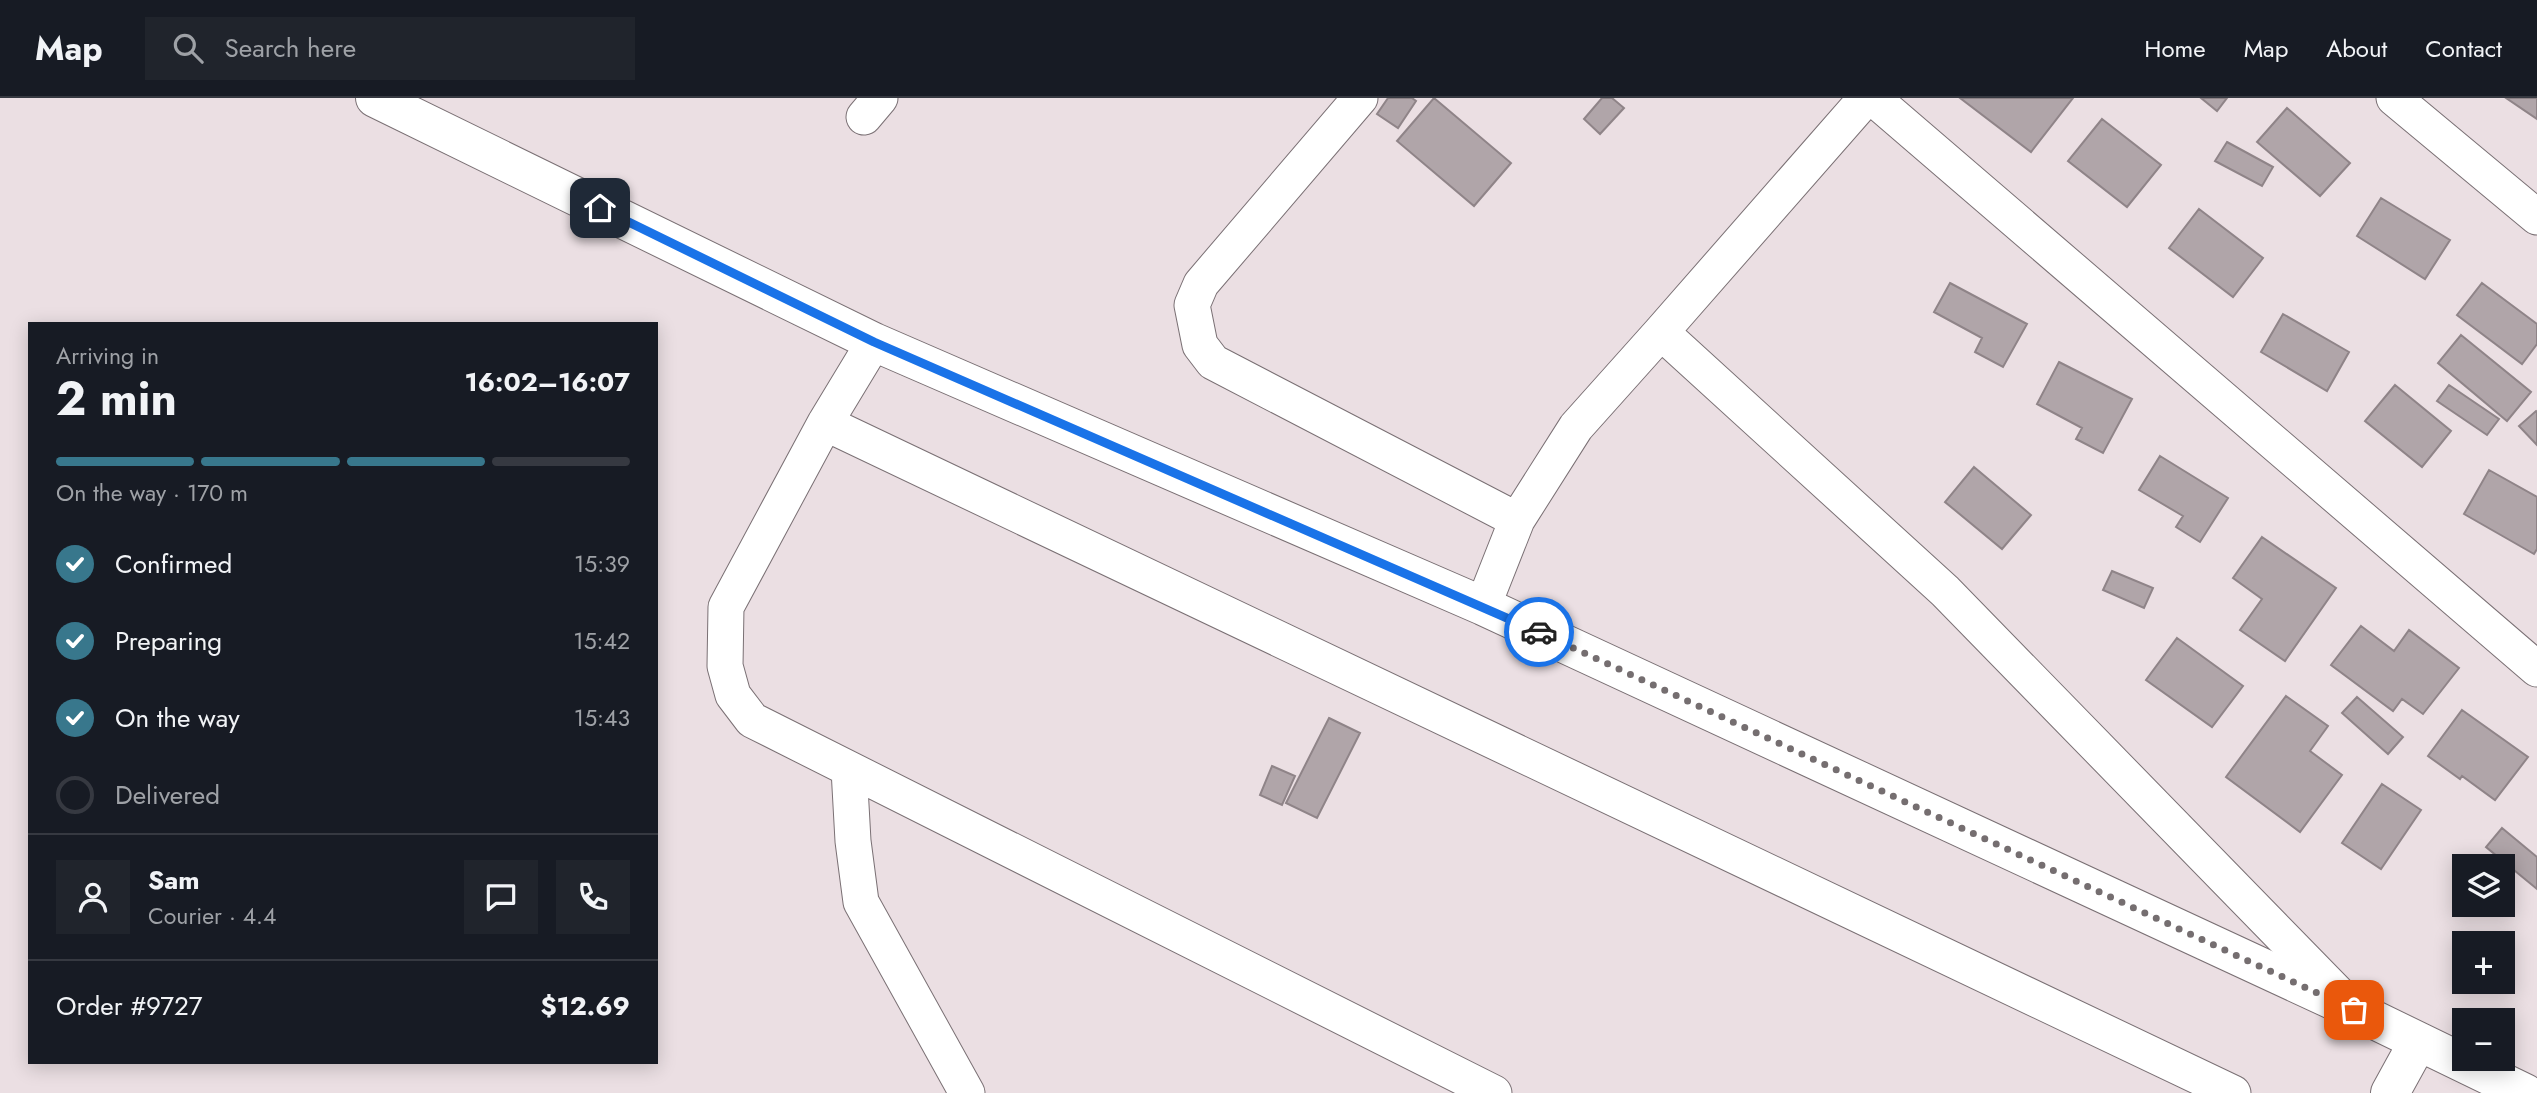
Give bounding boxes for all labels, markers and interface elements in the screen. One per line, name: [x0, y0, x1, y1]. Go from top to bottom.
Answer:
search box: [145, 17, 635, 80]
text: Map: [35, 25, 103, 72]
icon: search: [169, 29, 207, 67]
text: Search here: [225, 29, 356, 67]
text: Home: [2144, 31, 2206, 66]
text: Map: [2244, 31, 2288, 66]
text: About: [2326, 31, 2387, 66]
text: Contact: [2425, 31, 2502, 66]
pin: [570, 178, 630, 238]
icon: home: [581, 189, 619, 227]
text: Arriving in: [56, 339, 159, 373]
text: 16:02–16:07: [464, 363, 630, 401]
text: 2 min: [56, 366, 177, 432]
text: On the way · 170 m: [56, 476, 248, 510]
icon: check: [56, 545, 94, 583]
text: Confirmed: [115, 545, 232, 583]
text: 15:39: [574, 547, 630, 581]
courier: [1504, 597, 1574, 667]
icon: car: [1520, 613, 1558, 651]
icon: check: [56, 622, 94, 660]
text: Preparing: [115, 622, 222, 660]
text: 15:42: [573, 624, 630, 658]
icon: check: [56, 699, 94, 737]
text: On the way: [115, 699, 240, 737]
text: 15:43: [574, 701, 630, 735]
text: Delivered: [115, 776, 220, 814]
map controls: [2452, 854, 2515, 1071]
button: layers: [2452, 854, 2515, 917]
button: person: [56, 860, 130, 934]
button: chat: [464, 860, 538, 934]
button: phone: [556, 860, 630, 934]
text: Sam: [148, 861, 200, 899]
text: Courier · 4.4: [148, 899, 276, 933]
button: +: [2452, 931, 2515, 994]
pin: [2324, 980, 2384, 1040]
text: Order #9727: [56, 987, 202, 1025]
text: $12.69: [540, 987, 630, 1025]
icon: bag: [2335, 991, 2373, 1029]
button: −: [2452, 1008, 2515, 1071]

